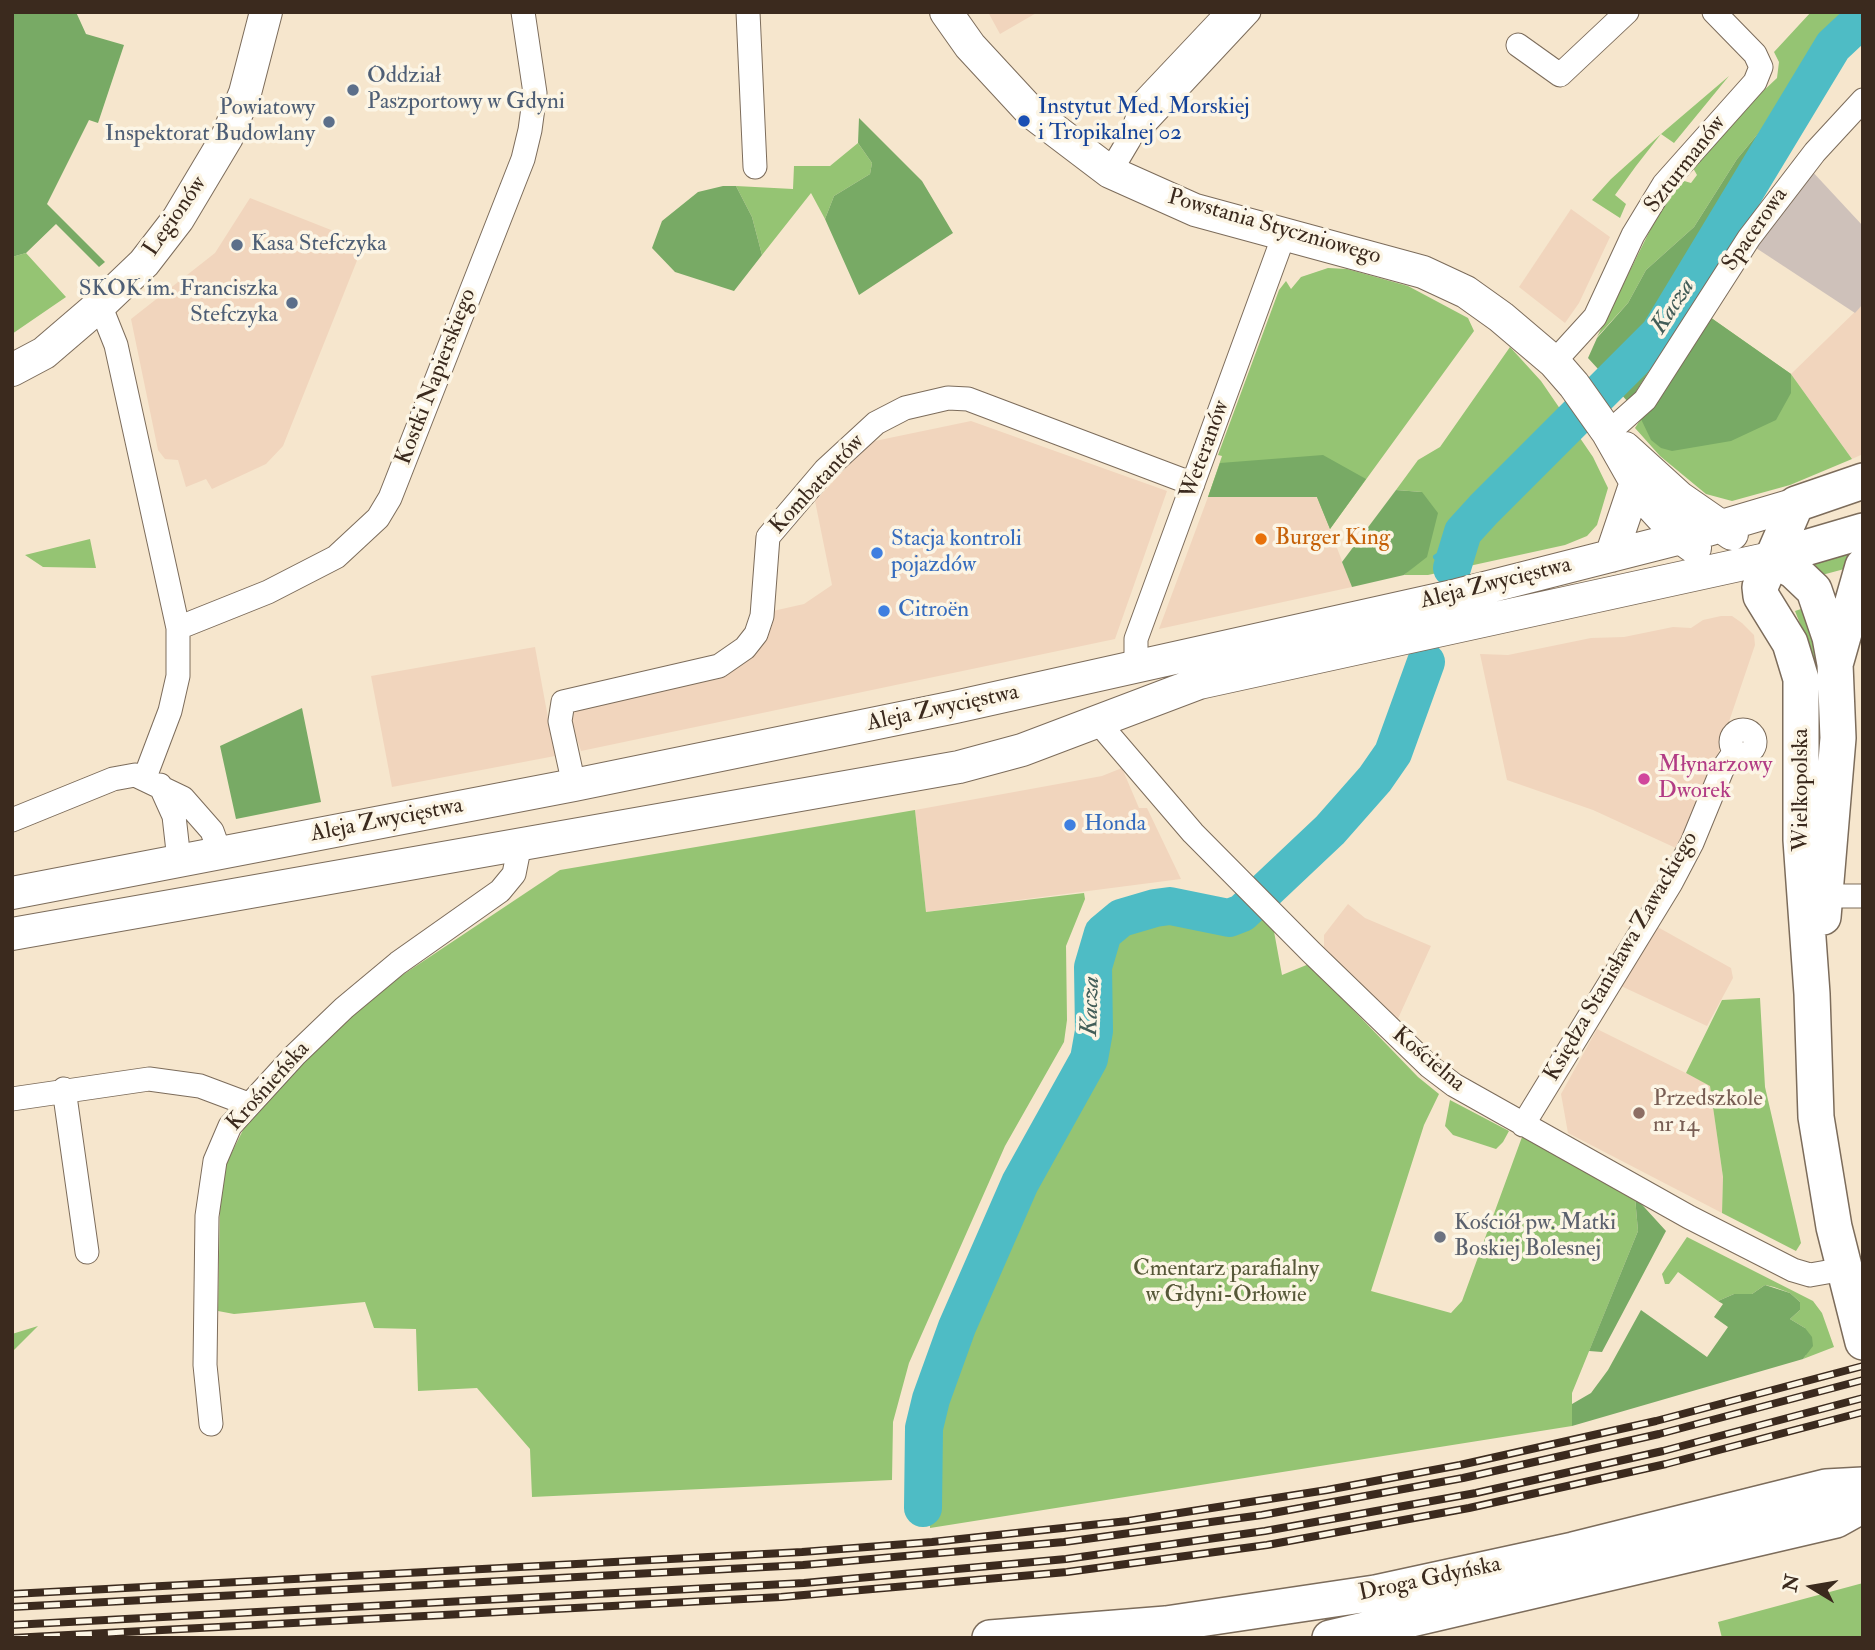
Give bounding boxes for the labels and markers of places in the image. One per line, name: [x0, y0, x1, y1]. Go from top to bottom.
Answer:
place label: Oddział Paszportowy w Gdyni: [367, 63, 565, 117]
marker: Oddział Paszportowy w Gdyni: [345, 82, 361, 98]
place label: Instytut Med. Morskiej i Tropikalnej 02: [1038, 94, 1250, 148]
place label: Powiatowy Inspektorat Budowlany: [105, 95, 315, 149]
marker: Instytut Med. Morskiej i Tropikalnej 02: [1016, 113, 1032, 129]
marker: Powiatowy Inspektorat Budowlany: [321, 114, 337, 130]
place label: Kasa Stefczyka: [251, 231, 387, 259]
marker: Kasa Stefczyka: [229, 237, 245, 253]
place label: SKOK im. Franciszka Stefczyka: [79, 276, 278, 330]
marker: SKOK im. Franciszka Stefczyka: [284, 295, 300, 311]
place label: Burger King: [1275, 525, 1390, 553]
place label: Stacja kontroli pojazdów: [891, 526, 1022, 580]
marker: Burger King: [1253, 531, 1269, 547]
marker: Stacja kontroli pojazdów: [869, 545, 885, 561]
place label: Citroën: [898, 597, 969, 625]
marker: Citroën: [876, 603, 892, 619]
place label: Młynarzowy Dworek: [1658, 752, 1772, 806]
marker: Młynarzowy Dworek: [1636, 771, 1652, 787]
place label: Honda: [1084, 811, 1146, 839]
marker: Honda: [1062, 817, 1078, 833]
place label: Przedszkole nr 14: [1653, 1086, 1763, 1140]
marker: Przedszkole nr 14: [1631, 1105, 1647, 1121]
place label: Kościół pw. Matki Boskiej Bolesnej: [1454, 1210, 1616, 1264]
marker: Kościół pw. Matki Boskiej Bolesnej: [1432, 1229, 1448, 1245]

